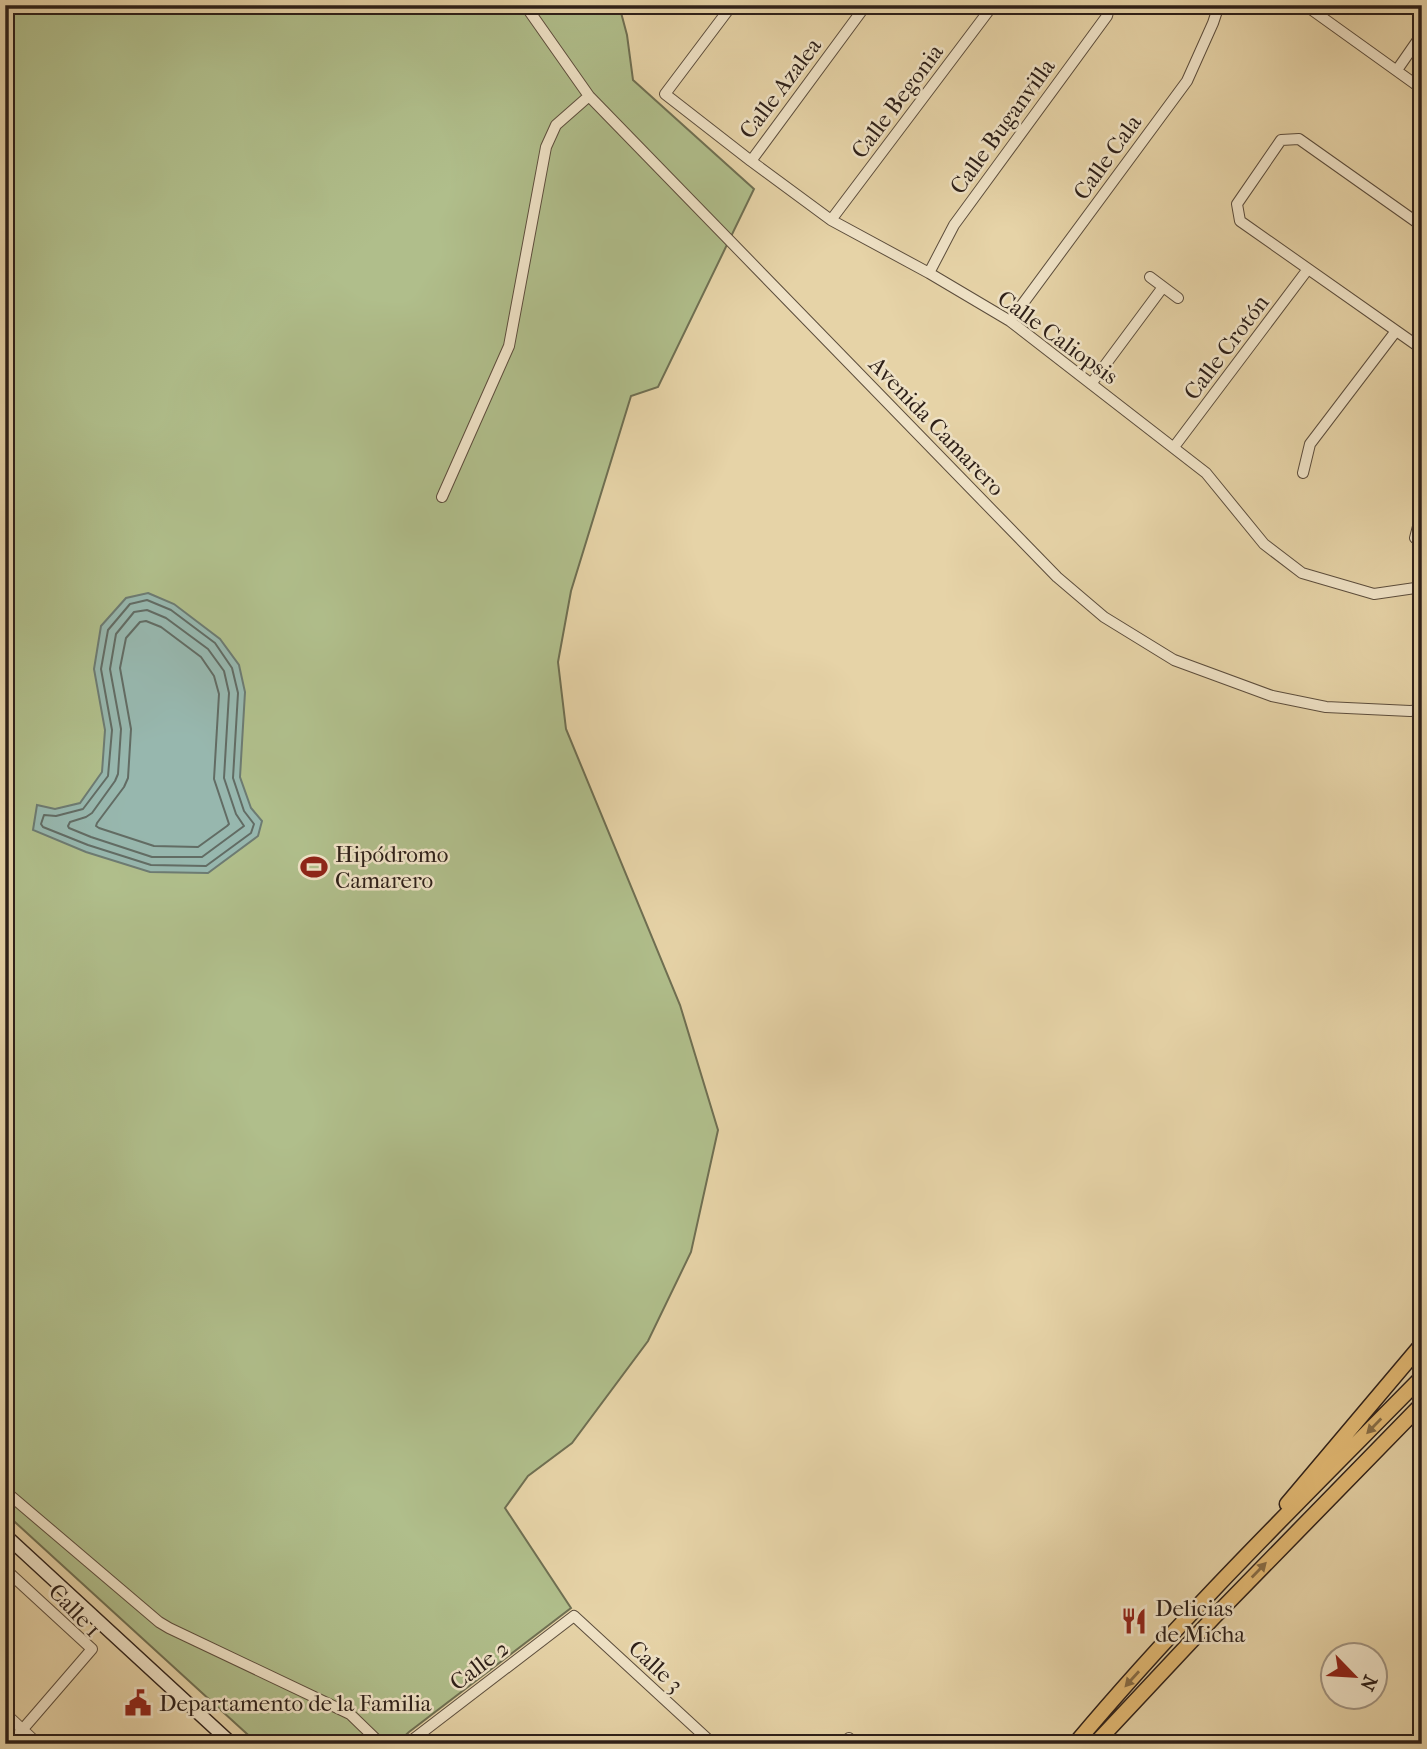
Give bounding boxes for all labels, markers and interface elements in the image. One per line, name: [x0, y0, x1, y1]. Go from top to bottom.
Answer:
street label: Calle Azalea: [734, 32, 827, 144]
street label: Calle Begonia: [846, 39, 949, 164]
street label: Calle Buganvilla: [944, 53, 1061, 199]
street label: Calle Cala: [1068, 109, 1147, 205]
street label: Calle Caliopsis: [992, 285, 1123, 390]
street label: Calle Crotón: [1178, 289, 1275, 405]
street label: Avenida Camarero: [863, 350, 1010, 502]
place label: Hipódromo Camarero: [335, 841, 449, 894]
sports icon: Hipódromo Camarero: [299, 852, 329, 882]
one-way arrow: [1366, 1418, 1382, 1434]
one-way arrow: [1251, 1561, 1268, 1578]
street label: Calle 1: [43, 1578, 106, 1642]
place label: Delicias de Micha: [1155, 1595, 1245, 1648]
restaurant icon: Delicias de Micha: [1119, 1606, 1149, 1636]
street label: Calle 2: [444, 1634, 514, 1696]
street label: Calle 3: [623, 1635, 688, 1698]
north arrow: [1318, 1640, 1388, 1710]
one-way arrow: [1124, 1670, 1140, 1688]
text: N: [1355, 1672, 1382, 1694]
public building icon: Departamento de la Familia: [123, 1688, 153, 1718]
place label: Departamento de la Familia: [159, 1690, 432, 1717]

